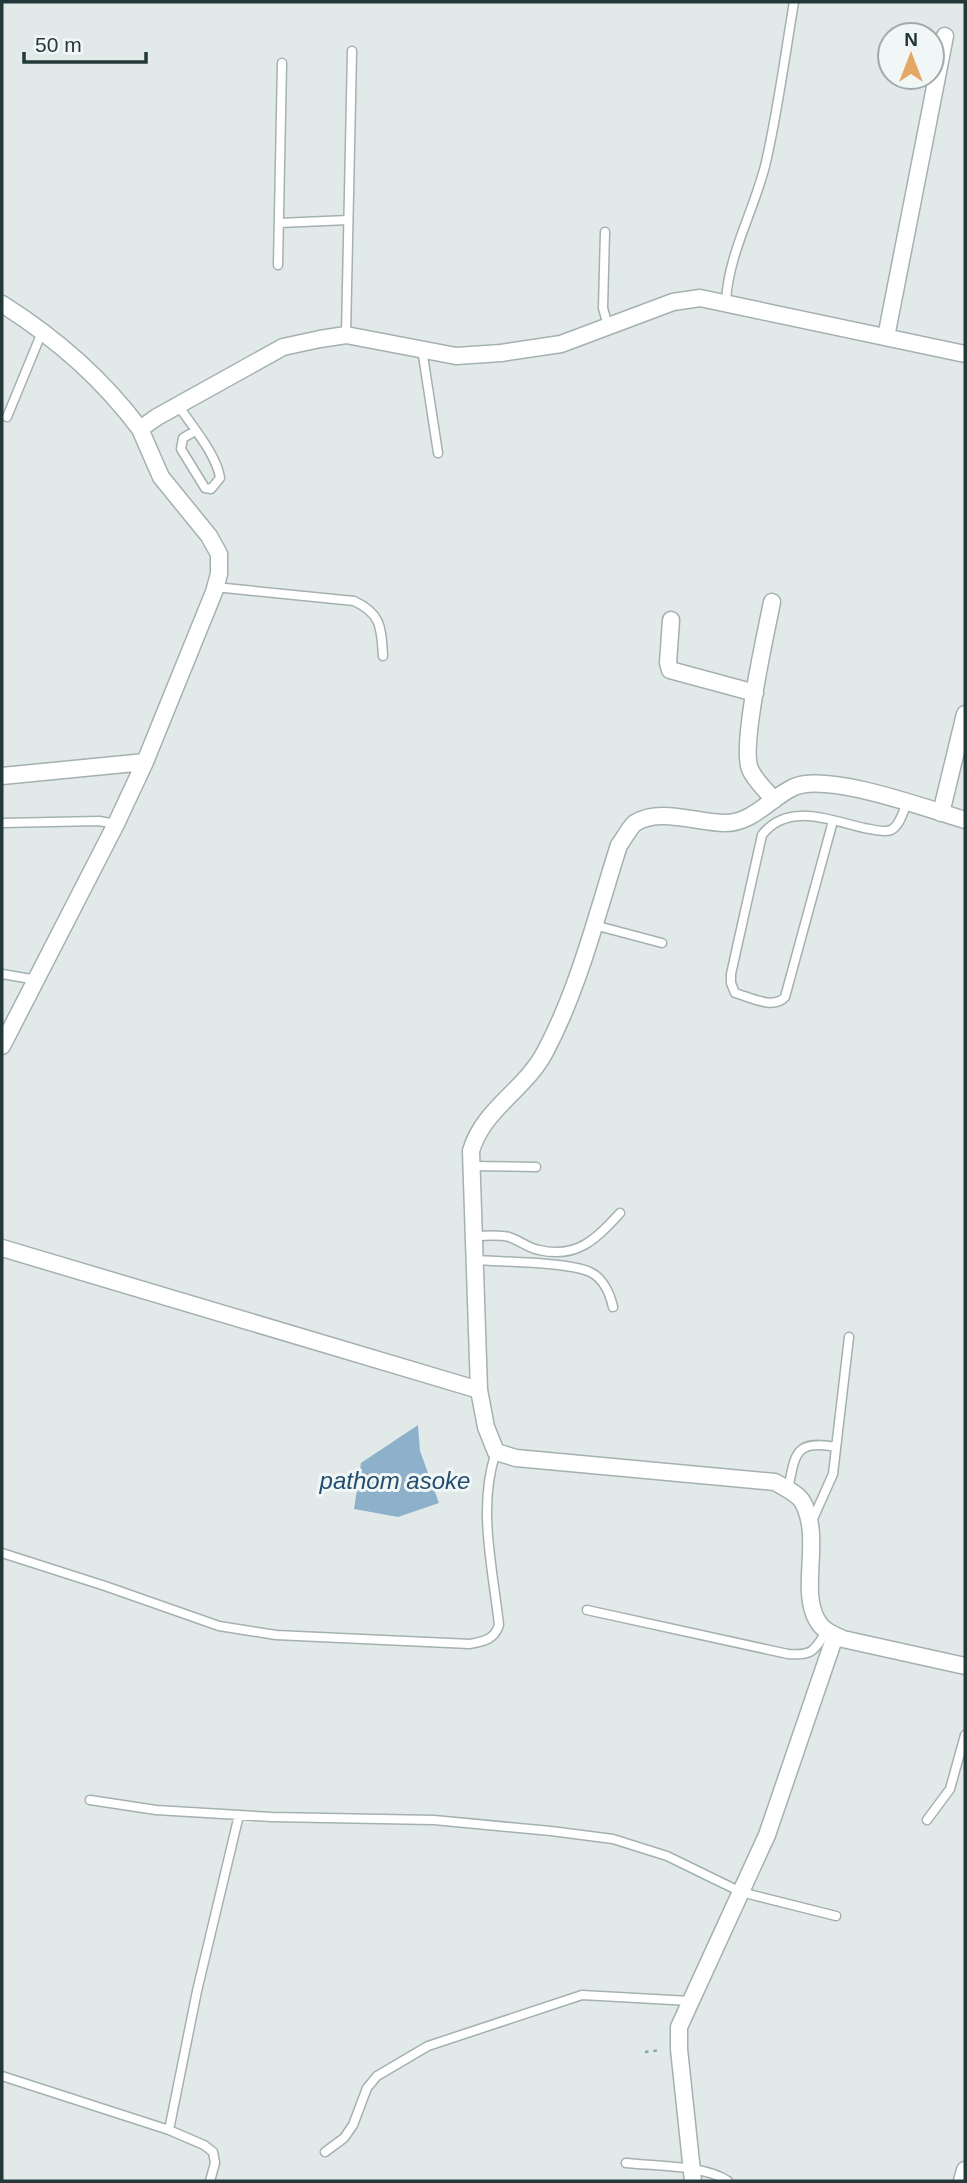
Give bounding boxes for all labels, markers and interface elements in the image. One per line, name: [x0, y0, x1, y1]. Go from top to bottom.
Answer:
scale bar: [24, 21, 147, 65]
north arrow: [876, 21, 946, 91]
text: N: [904, 29, 918, 50]
text: 50 m: [35, 33, 82, 56]
water label: pathom asoke: [319, 1467, 470, 1494]

